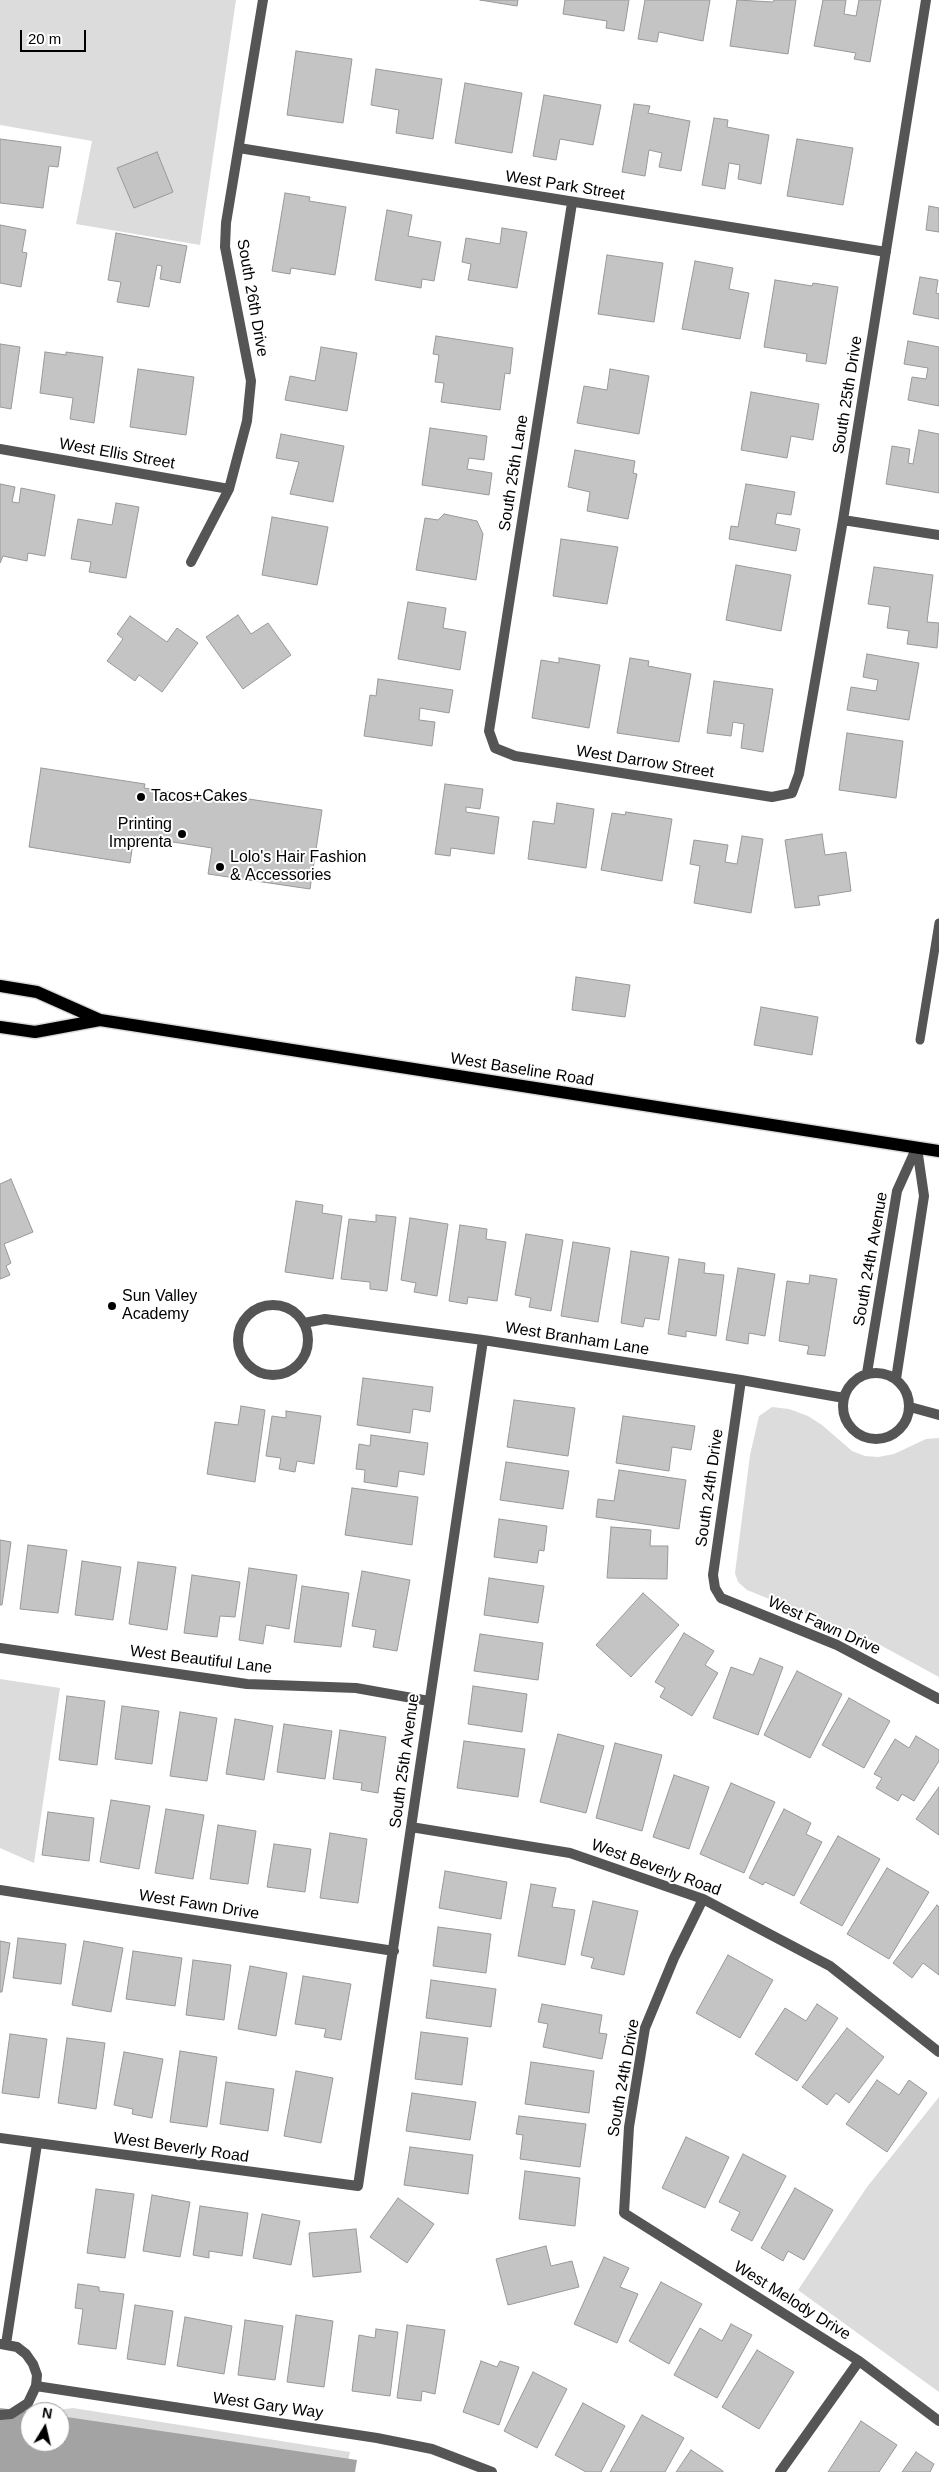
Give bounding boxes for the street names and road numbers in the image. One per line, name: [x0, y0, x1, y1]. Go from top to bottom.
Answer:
street label: West Park Street: [504, 167, 626, 205]
street label: South 26th Drive: [232, 238, 272, 358]
street label: South 25th Drive: [829, 335, 867, 455]
street label: South 25th Lane: [495, 414, 533, 532]
street label: West Ellis Street: [58, 434, 176, 474]
street label: West Darrow Street: [575, 742, 715, 782]
street label: West Baseline Road: [449, 1049, 595, 1091]
street label: South 24th Avenue: [850, 1190, 892, 1328]
street label: West Branham Lane: [504, 1318, 650, 1360]
street label: South 24th Drive: [692, 1428, 728, 1548]
street label: West Fawn Drive: [765, 1593, 883, 1659]
street label: West Beautiful Lane: [129, 1642, 273, 1678]
street label: South 25th Avenue: [386, 1692, 424, 1830]
street label: West Beverly Road: [589, 1836, 723, 1900]
street label: West Fawn Drive: [137, 1886, 261, 1924]
street label: South 24th Drive: [604, 2018, 644, 2138]
street label: West Beverly Road: [112, 2129, 250, 2167]
street label: West Melody Drive: [730, 2257, 854, 2345]
street label: West Gary Way: [212, 2389, 324, 2423]

